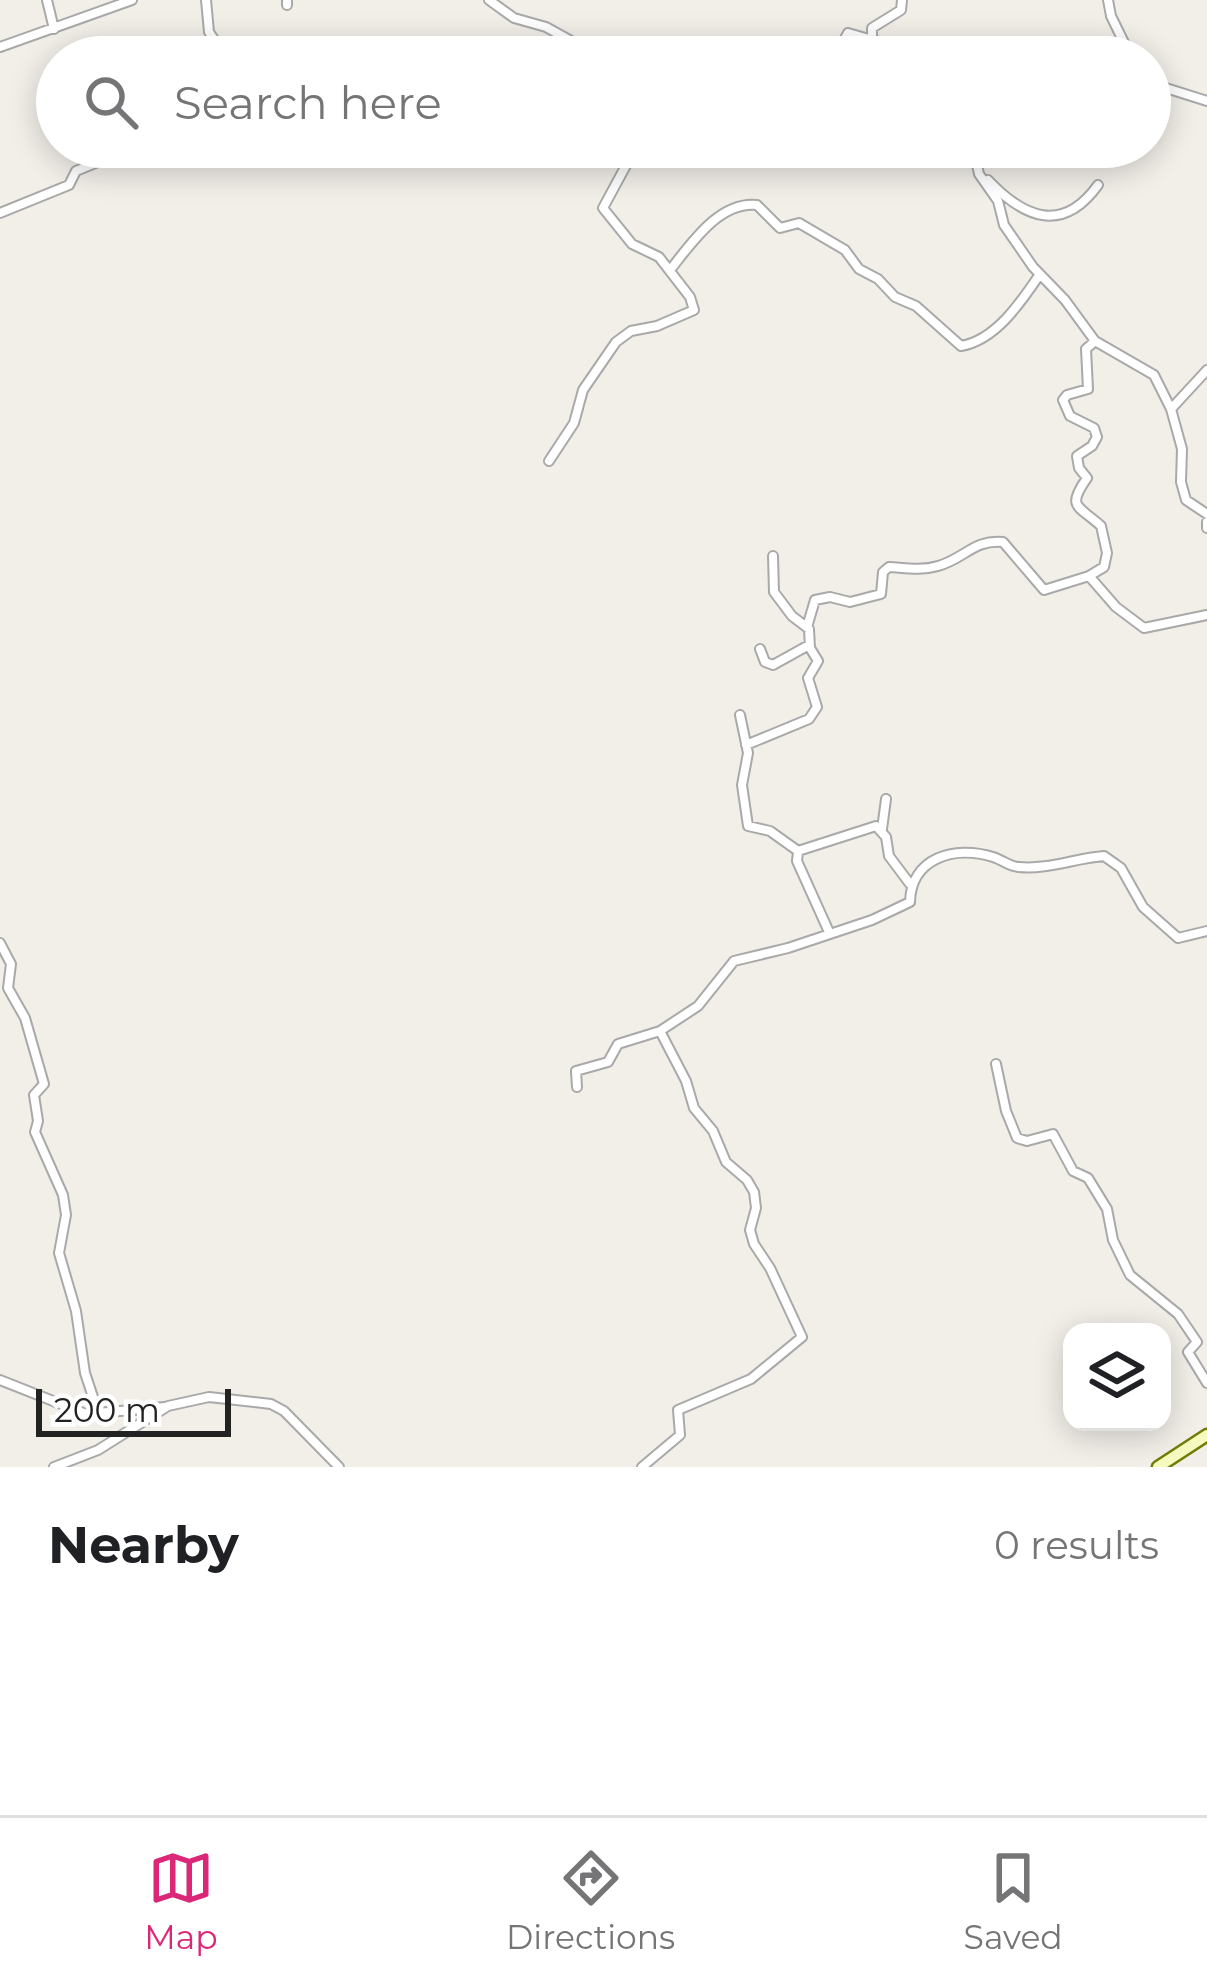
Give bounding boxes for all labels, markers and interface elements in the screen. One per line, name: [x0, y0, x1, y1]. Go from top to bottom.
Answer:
search box: [36, 36, 1171, 168]
icon: search: [78, 69, 144, 135]
text: Search here: [174, 75, 442, 130]
map controls: [1063, 1323, 1171, 1431]
button: layers: [1063, 1323, 1171, 1431]
scale bar: [36, 1383, 231, 1436]
text: 200 m: [54, 1390, 160, 1430]
text: Nearby: [48, 1514, 239, 1576]
text: 0 results: [994, 1521, 1159, 1569]
tab: Map: [144, 1845, 218, 1957]
tab: Directions: [506, 1845, 675, 1957]
tab: Saved: [964, 1845, 1063, 1957]

